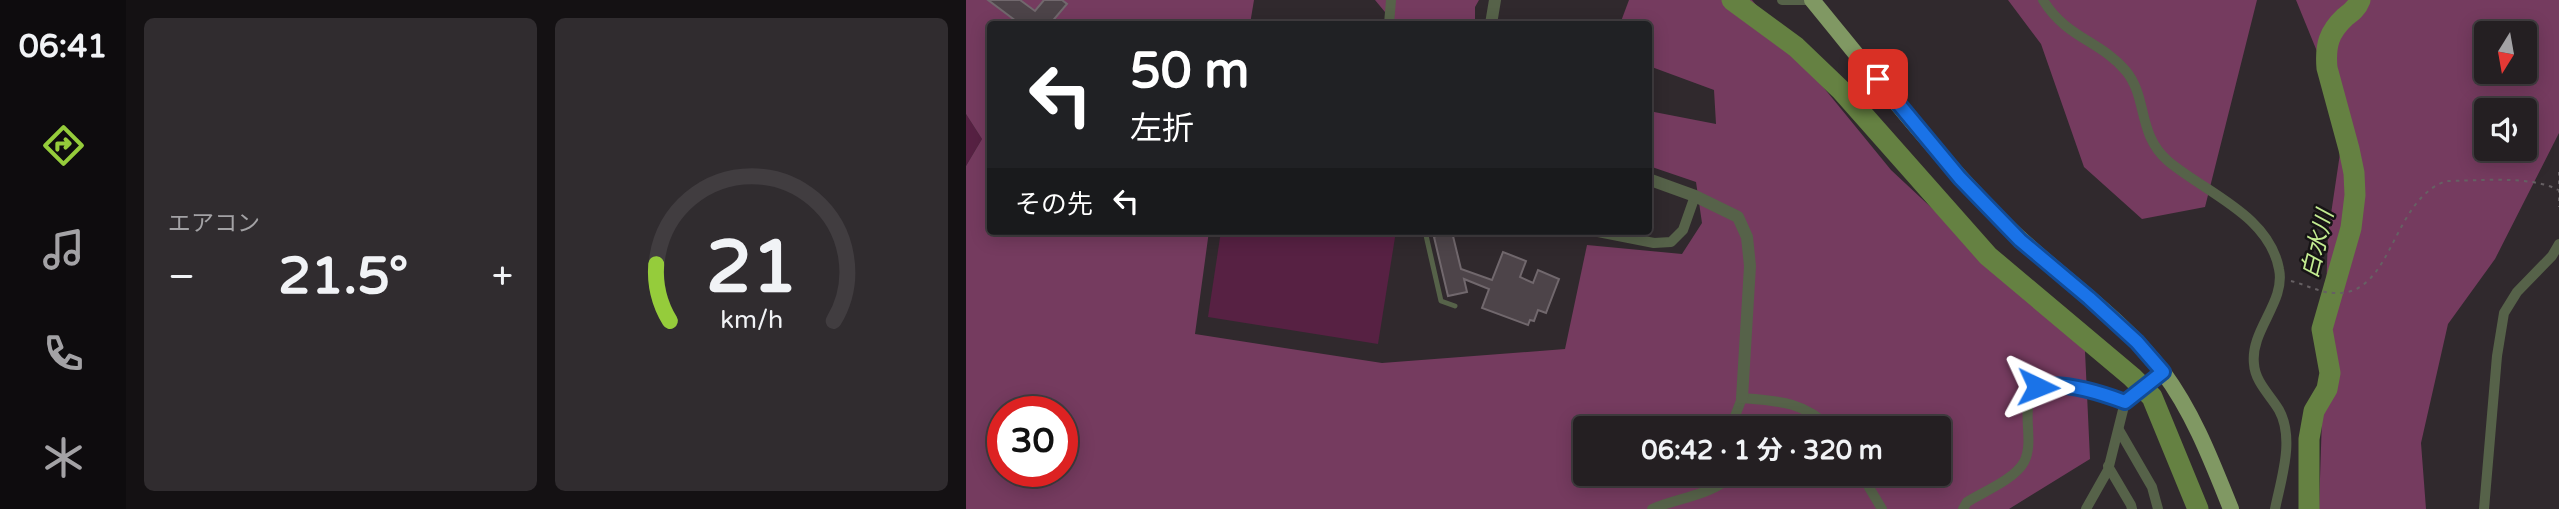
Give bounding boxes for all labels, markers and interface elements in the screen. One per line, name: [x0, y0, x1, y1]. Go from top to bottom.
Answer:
north arrow: [2474, 21, 2538, 84]
map controls: [2474, 21, 2537, 161]
text: 06:41: [19, 28, 107, 66]
text: 50 m: [1130, 42, 1249, 101]
icon: left: [1015, 49, 1106, 140]
pin: [1848, 49, 1908, 109]
icon: arrive: [1859, 60, 1897, 98]
button: sound: [2474, 98, 2537, 161]
text: 左折: [1130, 110, 1194, 148]
icon: directions: [39, 121, 88, 170]
icon: left: [1107, 182, 1145, 220]
text: その先: [1015, 189, 1093, 220]
water label: 白水川: [2296, 204, 2341, 281]
text: エアコン: [168, 210, 260, 238]
text: 21: [706, 224, 797, 312]
icon: music: [39, 225, 88, 274]
text: 21.5°: [278, 245, 408, 308]
text: −: [168, 254, 195, 300]
text: +: [492, 254, 513, 300]
text: km/h: [720, 304, 783, 334]
icon: phone: [39, 329, 88, 378]
position arrow: [2001, 350, 2075, 424]
speed limit sign: 30: [987, 396, 1078, 487]
icon: climate: [39, 433, 88, 482]
text: 06:42 · 1 分 · 320 m: [1641, 435, 1883, 466]

